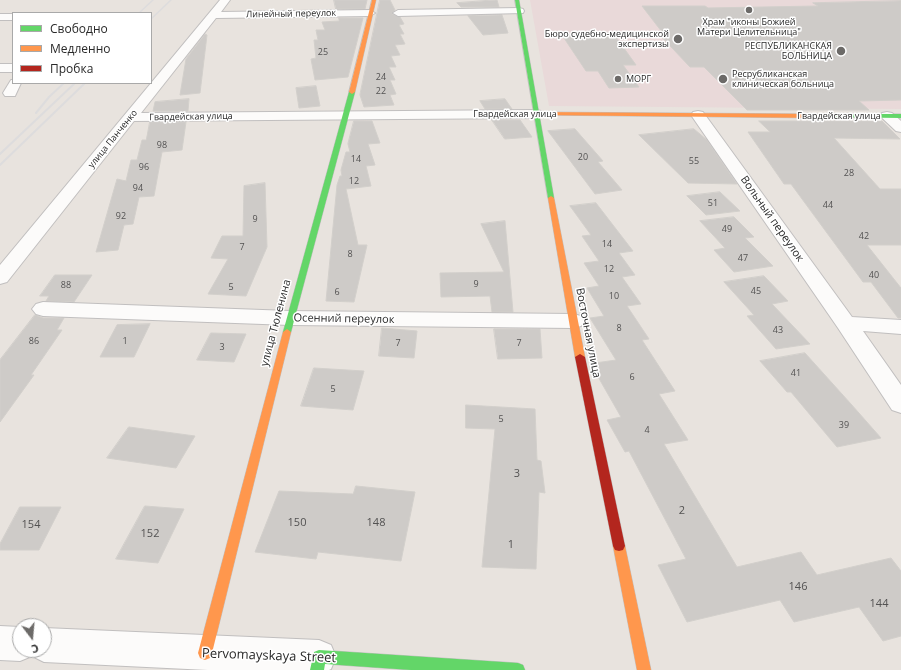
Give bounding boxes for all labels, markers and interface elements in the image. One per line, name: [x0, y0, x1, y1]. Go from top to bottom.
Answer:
marker: Храм "иконы Божией Матери Целительница": [744, 5, 754, 15]
street label: Линейный переулок: [246, 8, 336, 20]
legend: [12, 12, 152, 84]
place label: Храм "иконы Божией Матери Целительница": [697, 17, 801, 38]
text: Свободно: [50, 20, 108, 37]
place label: Бюро судебно-медицинской экспертизы: [545, 29, 669, 50]
marker: Бюро судебно-медицинской экспертизы: [672, 33, 684, 45]
text: Медленно: [50, 40, 110, 57]
place label: РЕСПУБЛИКАНСКАЯ БОЛЬНИЦА: [745, 41, 832, 62]
marker: РЕСПУБЛИКАНСКАЯ БОЛЬНИЦА: [835, 45, 847, 57]
house number: 25: [318, 47, 328, 57]
text: Пробка: [50, 60, 93, 77]
place label: Ресрубликанская клиническая больница: [732, 69, 834, 90]
house number: 24: [376, 72, 386, 82]
marker: Ресрубликанская клиническая больница: [717, 73, 729, 85]
marker: МОРГ: [613, 74, 623, 84]
place label: МОРГ: [626, 74, 651, 84]
house number: 22: [376, 86, 386, 96]
street label: улица Панченко: [86, 108, 140, 170]
street label: Гвардейская улица: [473, 109, 557, 119]
street label: Гвардейская улица: [149, 111, 233, 123]
street label: Гвардейская улица: [797, 111, 881, 121]
house number: 98: [157, 140, 167, 150]
house number: 20: [578, 152, 588, 162]
house number: 14: [351, 154, 361, 164]
house number: 55: [689, 156, 699, 166]
house number: 96: [139, 162, 149, 172]
house number: 28: [844, 168, 854, 178]
street label: Вольный переулок: [737, 174, 807, 264]
house number: 12: [349, 176, 359, 186]
house number: 94: [133, 183, 143, 193]
house number: 51: [708, 198, 718, 208]
house number: 44: [823, 200, 833, 210]
house number: 92: [116, 211, 126, 221]
house number: 9: [252, 214, 258, 224]
house number: 49: [722, 224, 732, 234]
house number: 42: [859, 231, 869, 241]
house number: 14: [602, 239, 612, 249]
house number: 7: [239, 242, 245, 252]
house number: 8: [347, 249, 353, 259]
house number: 47: [738, 253, 748, 263]
house number: 12: [604, 264, 614, 274]
house number: 40: [869, 270, 879, 280]
street label: улица Тюленина: [258, 278, 294, 368]
house number: 9: [473, 279, 479, 289]
house number: 88: [61, 280, 71, 290]
house number: 5: [228, 282, 234, 292]
house number: 45: [751, 286, 761, 296]
house number: 6: [334, 287, 340, 297]
street label: Восточная улица: [573, 287, 603, 379]
house number: 10: [609, 291, 619, 301]
street label: Осенний переулок: [294, 312, 394, 326]
house number: 8: [616, 323, 622, 333]
house number: 43: [773, 325, 783, 335]
house number: 86: [29, 336, 39, 346]
house number: 1: [122, 336, 128, 346]
house number: 7: [395, 338, 401, 348]
house number: 7: [516, 338, 522, 348]
house number: 3: [219, 342, 225, 352]
house number: 41: [791, 368, 801, 378]
house number: 6: [629, 372, 635, 382]
house number: 5: [330, 384, 336, 394]
house number: 5: [498, 414, 504, 424]
house number: 39: [839, 420, 849, 430]
house number: 4: [644, 425, 650, 435]
house number: 3: [514, 467, 520, 481]
house number: 2: [679, 504, 685, 518]
house number: 150: [288, 516, 306, 530]
house number: 148: [367, 516, 385, 530]
house number: 154: [22, 518, 40, 532]
house number: 152: [141, 527, 159, 541]
house number: 1: [508, 538, 514, 552]
house number: 146: [789, 580, 807, 594]
house number: 144: [870, 597, 888, 611]
north arrow: [12, 618, 52, 658]
text: С: [30, 641, 41, 657]
street label: Pervomayskaya Street: [202, 646, 336, 666]

